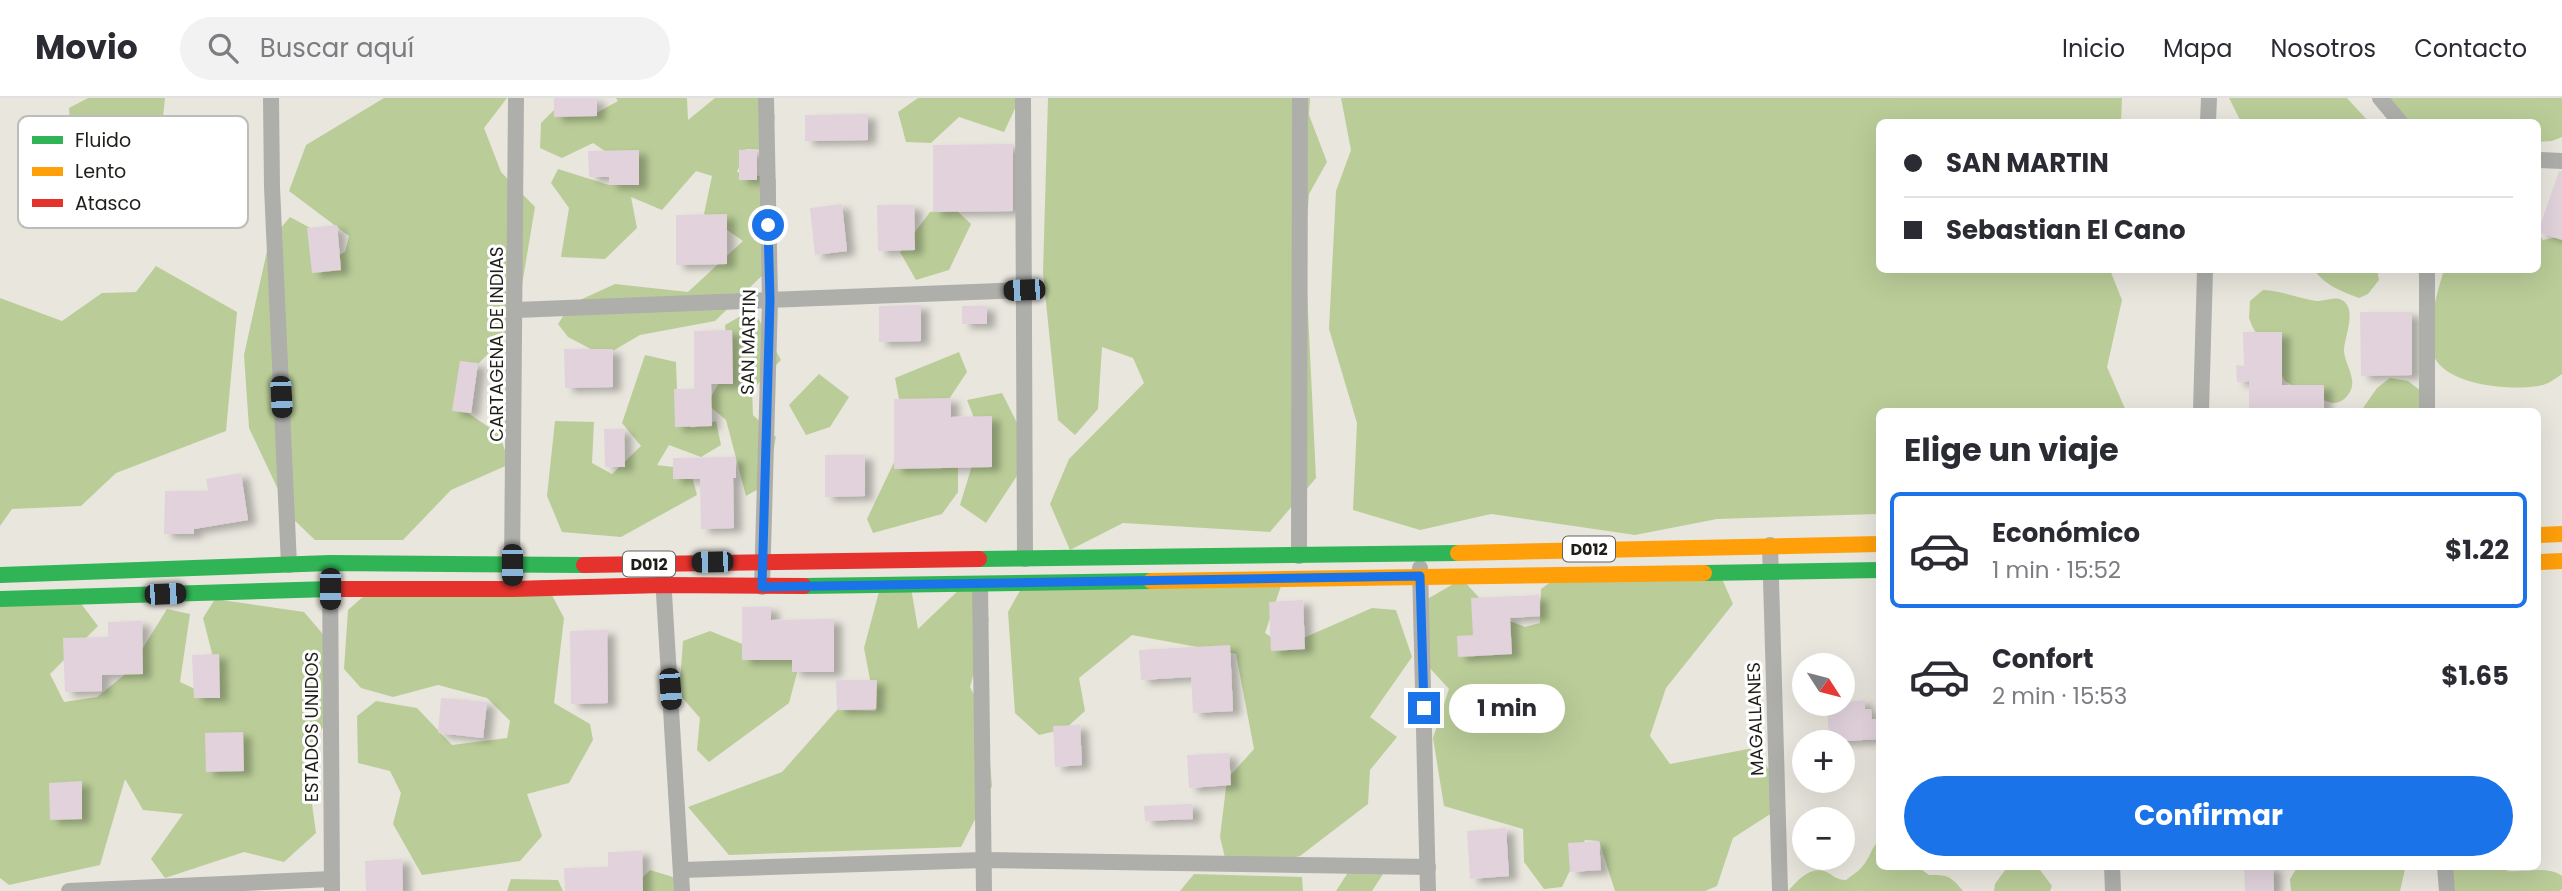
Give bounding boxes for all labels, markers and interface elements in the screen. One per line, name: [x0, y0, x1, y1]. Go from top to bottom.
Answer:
search box: [180, 17, 670, 80]
text: Movio: [35, 24, 138, 71]
icon: search: [204, 29, 242, 67]
text: Buscar aquí: [260, 30, 414, 66]
text: Inicio: [2062, 32, 2125, 65]
text: Mapa: [2163, 32, 2232, 65]
text: Nosotros: [2270, 32, 2376, 65]
text: Contacto: [2414, 32, 2527, 65]
legend: [18, 116, 248, 228]
text: Fluido: [75, 127, 131, 154]
text: SAN MARTIN: [1946, 145, 2109, 181]
text: Lento: [75, 158, 126, 185]
text: Atasco: [75, 190, 141, 217]
route start: [752, 209, 784, 241]
text: Sebastian El Cano: [1946, 212, 2186, 248]
street label: CARTAGENA DE INDIAS: [484, 246, 509, 442]
car: [1003, 279, 1046, 301]
street label: SAN MARTIN: [735, 289, 761, 395]
car: [270, 375, 293, 419]
text: Elige un viaje: [1904, 427, 2119, 472]
text: Económico: [1992, 515, 2140, 551]
icon: car: [1908, 519, 1971, 582]
text: $1.22: [2445, 532, 2509, 568]
road number: D012: [1563, 536, 1615, 562]
car: [502, 544, 523, 586]
road number: D012: [623, 551, 675, 576]
car: [691, 551, 734, 573]
text: 1 min · 15:52: [1992, 554, 2121, 586]
car: [320, 568, 341, 610]
car: [144, 583, 187, 605]
text: Confort: [1992, 641, 2094, 677]
icon: car: [1908, 645, 1971, 708]
street label: ESTADOS UNIDOS: [299, 652, 324, 802]
north arrow: [1792, 653, 1855, 716]
map controls: [1792, 653, 1855, 870]
text: $1.65: [2441, 658, 2509, 694]
street label: MAGALLANES: [1741, 662, 1769, 776]
car: [659, 667, 682, 711]
text: 2 min · 15:53: [1992, 680, 2127, 712]
callout: 1 min: [1448, 684, 1564, 732]
route end: [1408, 692, 1440, 724]
text: 1 min: [1477, 692, 1537, 724]
button: +: [1792, 730, 1855, 793]
button: Confirmar: [1904, 776, 2513, 856]
button: −: [1792, 807, 1855, 870]

